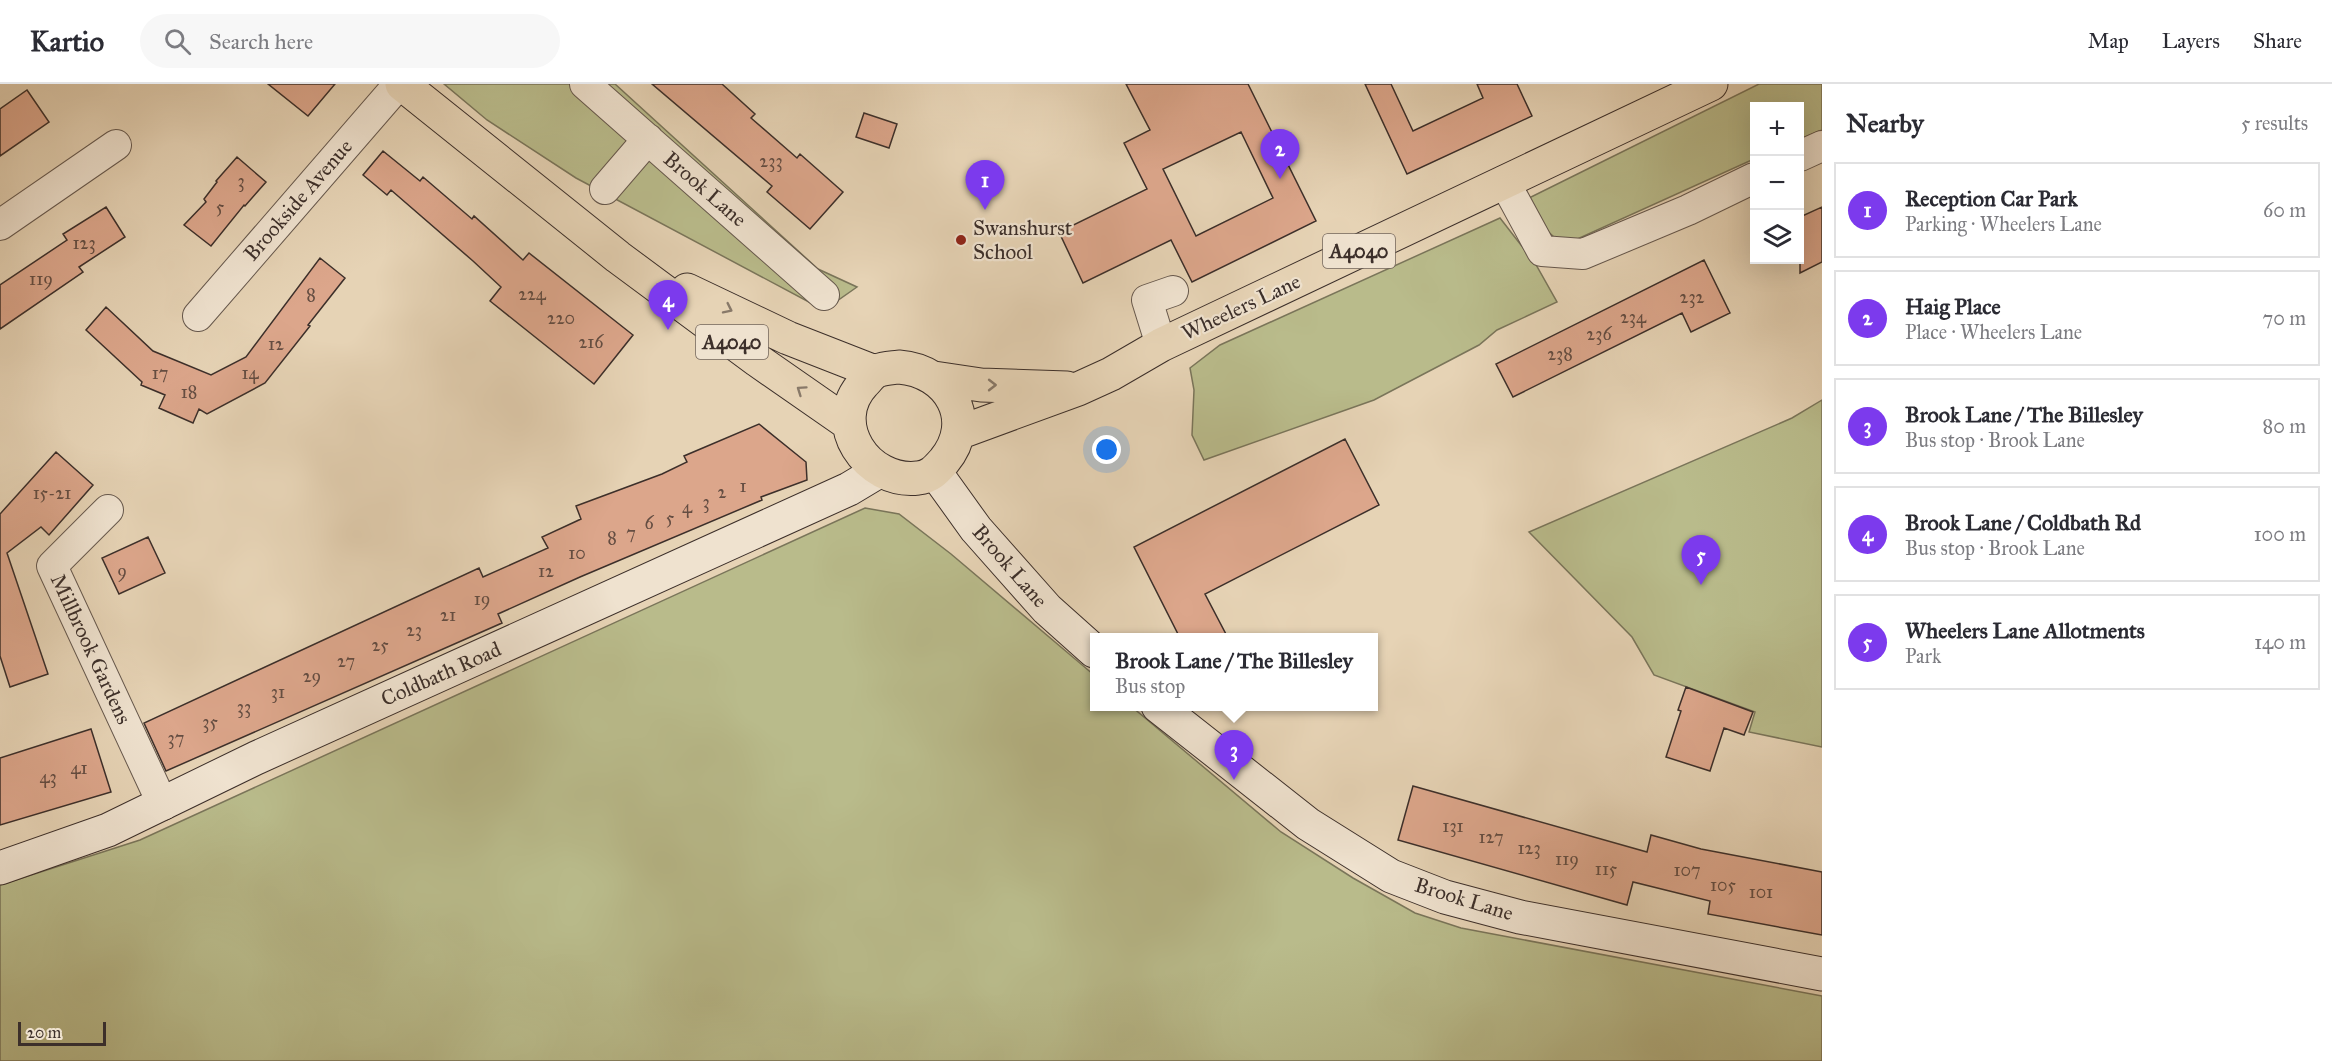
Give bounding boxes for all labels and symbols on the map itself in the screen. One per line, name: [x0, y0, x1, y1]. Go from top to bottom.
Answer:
pin: 2: [1260, 130, 1300, 179]
street label: Brookside Avenue: [238, 134, 358, 266]
street label: Brook Lane: [658, 146, 752, 232]
house number: 233: [759, 150, 783, 172]
pin: 1: [966, 160, 1004, 210]
house number: 3: [237, 170, 245, 192]
house number: 5: [216, 196, 225, 218]
place label: Swanshurst School: [973, 215, 1073, 265]
house number: 123: [72, 232, 96, 254]
marker: Swanshurst School: [954, 233, 968, 247]
road number: A4040: [1323, 234, 1395, 268]
house number: 119: [29, 268, 53, 290]
street label: Wheelers Lane: [1177, 268, 1305, 346]
pin: 4: [648, 280, 688, 330]
house number: 224: [518, 283, 547, 305]
house number: 8: [306, 284, 316, 306]
house number: 232: [1680, 286, 1705, 308]
one-way arrow: [721, 302, 732, 314]
house number: 234: [1620, 306, 1647, 328]
house number: 220: [547, 307, 575, 329]
house number: 236: [1586, 323, 1612, 345]
road number: A4040: [696, 325, 768, 359]
house number: 216: [578, 331, 604, 353]
house number: 12: [268, 333, 284, 355]
house number: 238: [1547, 343, 1573, 365]
house number: 17: [152, 362, 168, 384]
house number: 14: [241, 362, 260, 384]
one-way arrow: [988, 379, 997, 391]
house number: 18: [181, 381, 197, 403]
one-way arrow: [796, 386, 807, 397]
your location: [1092, 435, 1121, 464]
house number: 1: [739, 475, 747, 497]
house number: 2: [718, 481, 727, 503]
house number: 15-21: [33, 482, 71, 504]
house number: 3: [702, 491, 710, 513]
house number: 4: [682, 496, 693, 518]
house number: 5: [666, 507, 675, 529]
house number: 6: [644, 512, 654, 534]
street label: Brook Lane: [967, 519, 1053, 613]
house number: 7: [626, 522, 636, 544]
house number: 8: [607, 527, 617, 549]
pin: 5: [1682, 536, 1720, 585]
house number: 10: [568, 542, 586, 564]
house number: 9: [117, 560, 127, 582]
house number: 12: [538, 560, 554, 582]
street label: Millbrook Gardens: [45, 570, 137, 728]
house number: 19: [474, 588, 490, 610]
house number: 21: [440, 604, 456, 626]
house number: 23: [406, 619, 422, 641]
house number: 25: [371, 634, 389, 656]
street label: Coldbath Road: [377, 636, 505, 712]
house number: 27: [337, 650, 355, 672]
house number: 29: [303, 665, 321, 687]
house number: 31: [271, 681, 285, 703]
house number: 33: [237, 696, 251, 718]
house number: 35: [202, 711, 218, 733]
house number: 37: [168, 727, 184, 749]
pin: 3: [1214, 730, 1254, 780]
house number: 41: [70, 757, 88, 779]
house number: 43: [39, 766, 57, 788]
house number: 131: [1442, 815, 1464, 837]
house number: 127: [1478, 826, 1504, 848]
house number: 123: [1517, 837, 1541, 859]
house number: 119: [1555, 848, 1579, 870]
house number: 115: [1595, 858, 1618, 880]
house number: 107: [1673, 859, 1701, 881]
street label: Brook Lane: [1412, 872, 1517, 926]
house number: 105: [1710, 874, 1737, 896]
house number: 101: [1749, 881, 1773, 903]
scale bar: [18, 1019, 106, 1046]

